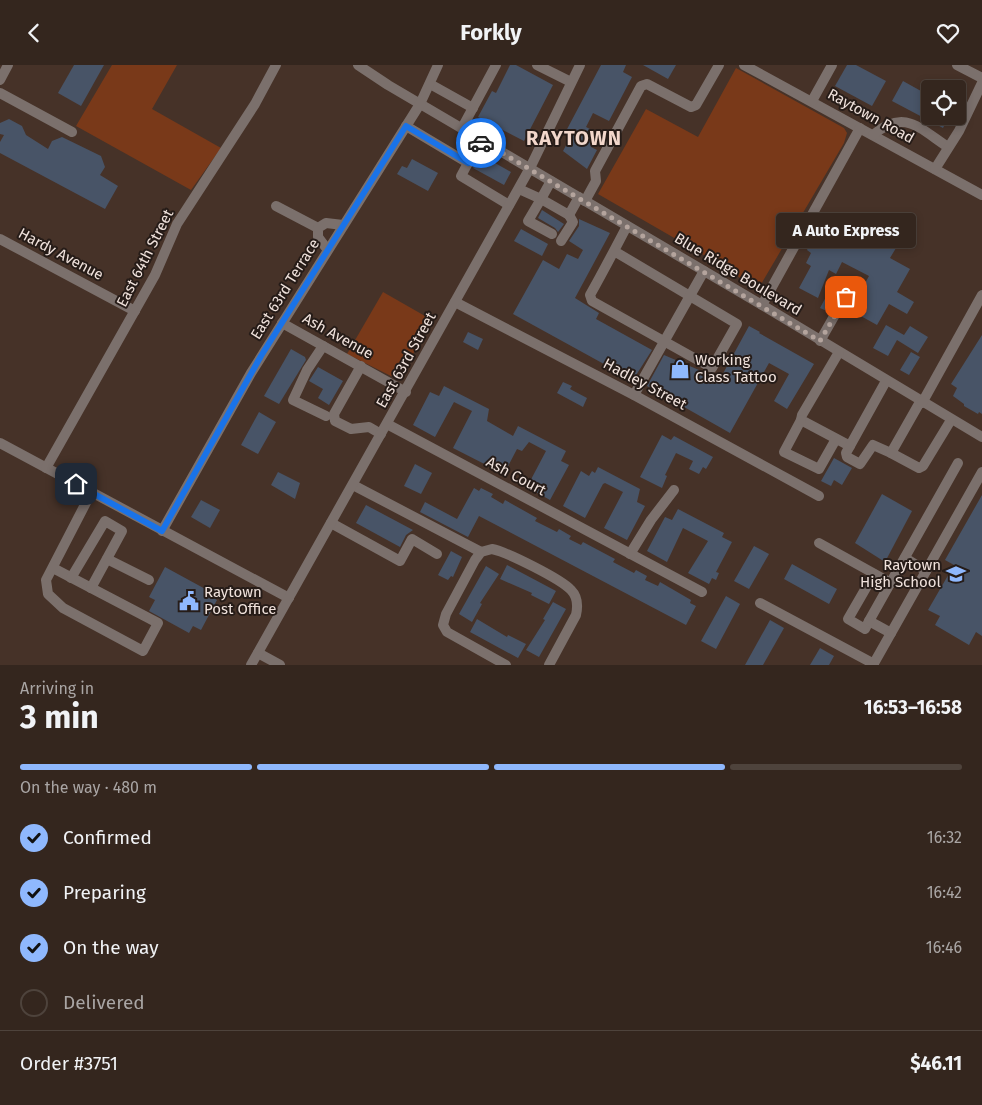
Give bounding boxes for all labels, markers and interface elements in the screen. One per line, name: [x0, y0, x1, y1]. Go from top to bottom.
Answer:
icon: back: [20, 19, 48, 47]
text: Forkly: [460, 19, 522, 46]
icon: heart: [934, 19, 962, 47]
map controls: [921, 80, 966, 125]
button: locate: [921, 80, 966, 125]
street label: Raytown Road: [825, 85, 917, 147]
courier: [456, 118, 506, 168]
district label: RAYTOWN: [526, 126, 622, 150]
icon: car: [467, 129, 495, 157]
street label: East 64th Street: [113, 206, 178, 310]
callout: A Auto Express: [776, 212, 916, 247]
text: A Auto Express: [792, 221, 900, 240]
street label: Hardy Avenue: [15, 224, 107, 284]
street label: Blue Ridge Boulevard: [671, 229, 805, 319]
street label: East 63rd Terrace: [247, 235, 323, 343]
pin: [825, 276, 867, 318]
icon: bag: [832, 283, 860, 311]
street label: Ash Avenue: [299, 309, 377, 363]
street label: East 63rd Street: [372, 309, 440, 411]
place label: Working Class Tattoo: [695, 351, 777, 386]
street label: Hadley Street: [600, 354, 690, 414]
shop icon: Working Class Tattoo: [669, 358, 691, 380]
street label: Ash Court: [483, 453, 550, 500]
pin: [55, 463, 97, 505]
icon: home: [62, 470, 90, 498]
place label: Raytown High School: [860, 556, 942, 591]
school or university icon: Raytown High School: [945, 563, 967, 585]
place label: Raytown Post Office: [204, 583, 277, 618]
public building icon: Raytown Post Office: [178, 590, 200, 612]
text: Arriving in: [20, 679, 94, 698]
text: 16:53–16:58: [864, 696, 962, 719]
text: 3 min: [20, 698, 99, 736]
text: On the way · 480 m: [20, 778, 157, 797]
icon: check: [20, 824, 48, 852]
text: Confirmed: [63, 826, 152, 849]
text: 16:32: [927, 828, 962, 847]
icon: check: [20, 879, 48, 907]
text: Preparing: [63, 881, 146, 904]
text: 16:42: [927, 883, 962, 902]
icon: check: [20, 934, 48, 962]
text: On the way: [63, 936, 159, 959]
text: 16:46: [926, 938, 962, 957]
text: Delivered: [63, 991, 145, 1014]
text: Order #3751: [20, 1052, 118, 1075]
text: $46.11: [910, 1052, 962, 1075]

